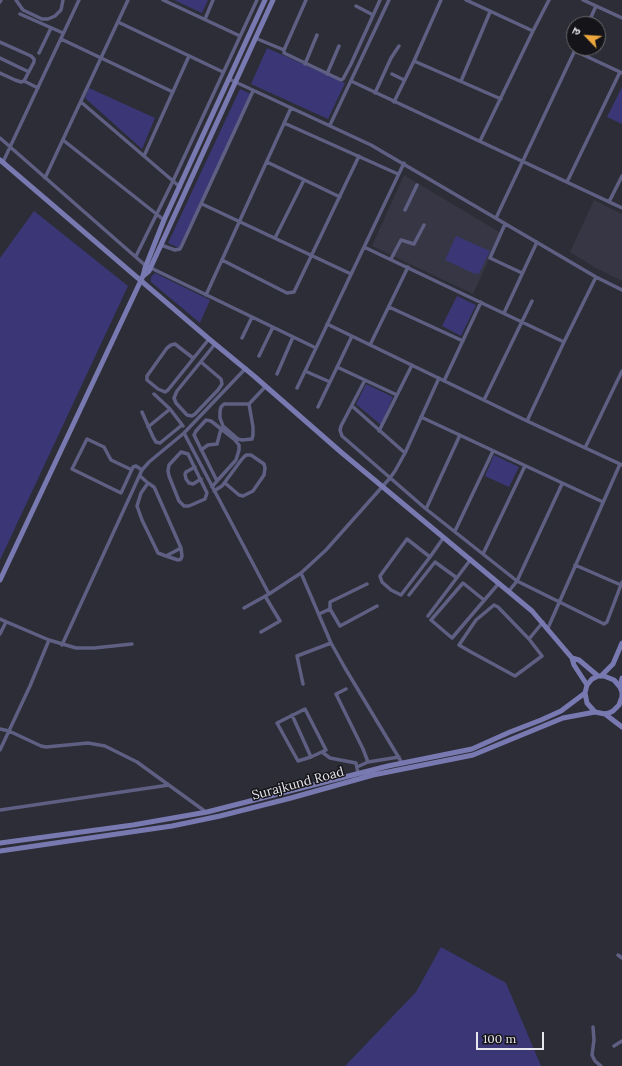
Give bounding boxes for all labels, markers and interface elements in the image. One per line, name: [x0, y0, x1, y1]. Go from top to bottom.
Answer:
north arrow: [566, 16, 606, 56]
text: उ: [568, 25, 584, 37]
street label: Surajkund Road: [250, 764, 346, 804]
scale bar: [478, 1024, 546, 1050]
text: 100 m: [483, 1031, 516, 1046]

